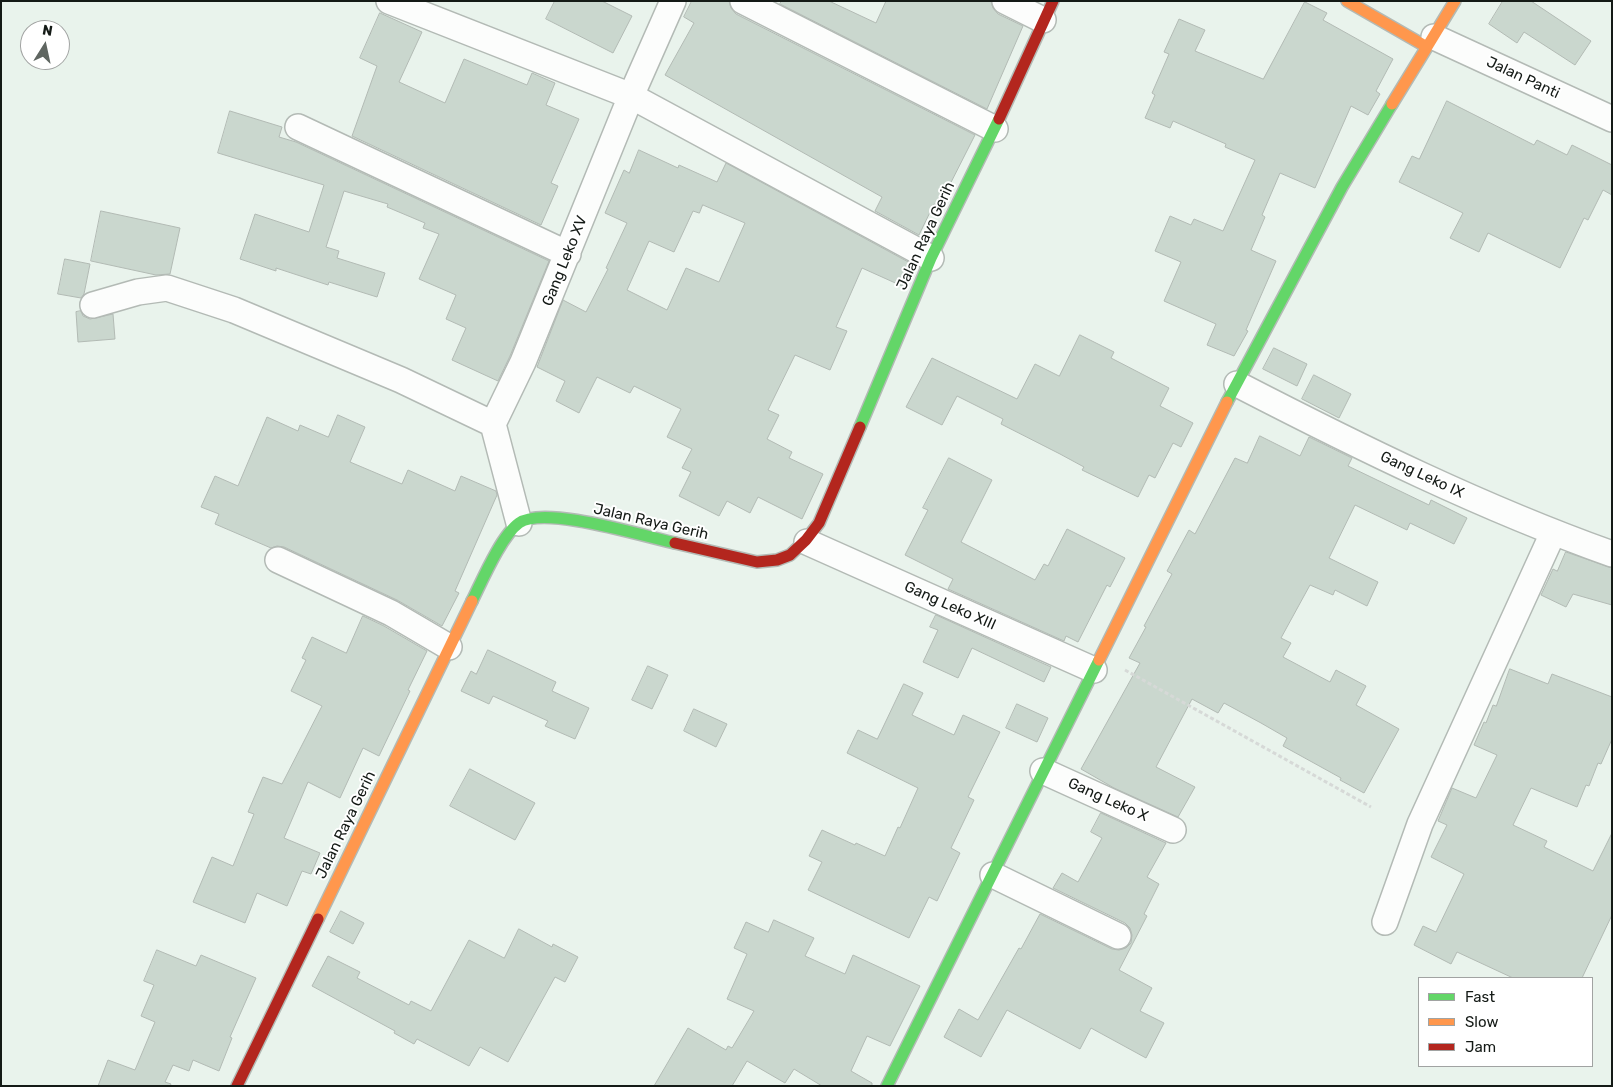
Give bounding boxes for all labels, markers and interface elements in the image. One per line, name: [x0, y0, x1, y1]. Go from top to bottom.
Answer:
north arrow: [20, 20, 70, 70]
text: N: [41, 21, 54, 40]
street label: Jalan Panti: [1484, 53, 1562, 103]
street label: Jalan Raya Gerih: [893, 179, 959, 293]
street label: Gang Leko XV: [539, 213, 591, 309]
street label: Gang Leko IX: [1377, 448, 1467, 502]
street label: Jalan Raya Gerih: [592, 500, 710, 544]
street label: Gang Leko XIII: [901, 578, 999, 634]
street label: Jalan Raya Gerih: [312, 768, 380, 882]
street label: Gang Leko X: [1065, 774, 1151, 826]
legend: [1418, 977, 1593, 1067]
text: Fast: [1465, 988, 1495, 1006]
text: Slow: [1465, 1013, 1498, 1031]
text: Jam: [1465, 1038, 1496, 1056]

